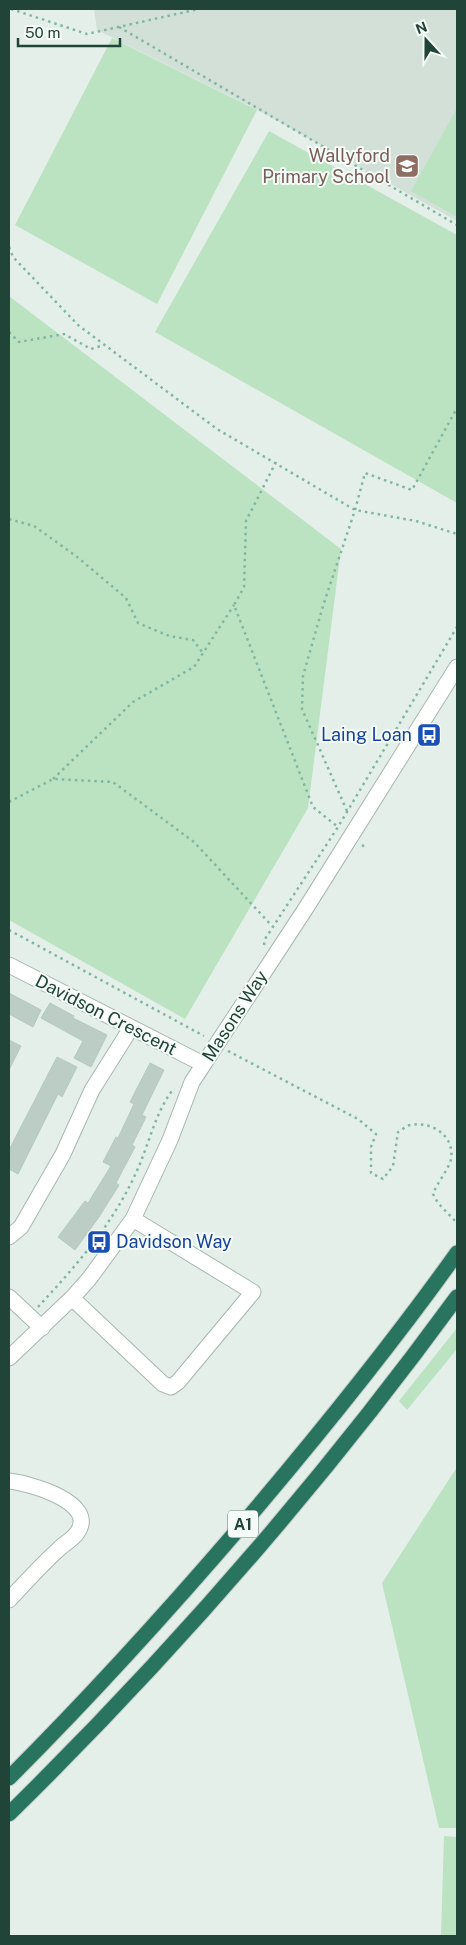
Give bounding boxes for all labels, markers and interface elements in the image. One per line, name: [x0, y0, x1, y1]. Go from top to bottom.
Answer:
scale bar: [18, 15, 120, 47]
north arrow: [401, 15, 451, 65]
text: N: [413, 18, 429, 37]
text: 50 m: [25, 24, 60, 41]
place label: Wallyford Primary School: [262, 145, 390, 187]
school or university icon: Wallyford Primary School: [394, 153, 420, 179]
bus stop icon: Laing Loan: [416, 722, 442, 748]
place label: Laing Loan: [321, 724, 412, 745]
street label: Masons Way: [197, 966, 272, 1065]
street label: Davidson Crescent: [32, 970, 180, 1059]
bus stop icon: Davidson Way: [86, 1229, 112, 1255]
place label: Davidson Way: [116, 1231, 232, 1252]
road number: A1: [228, 1510, 258, 1538]

